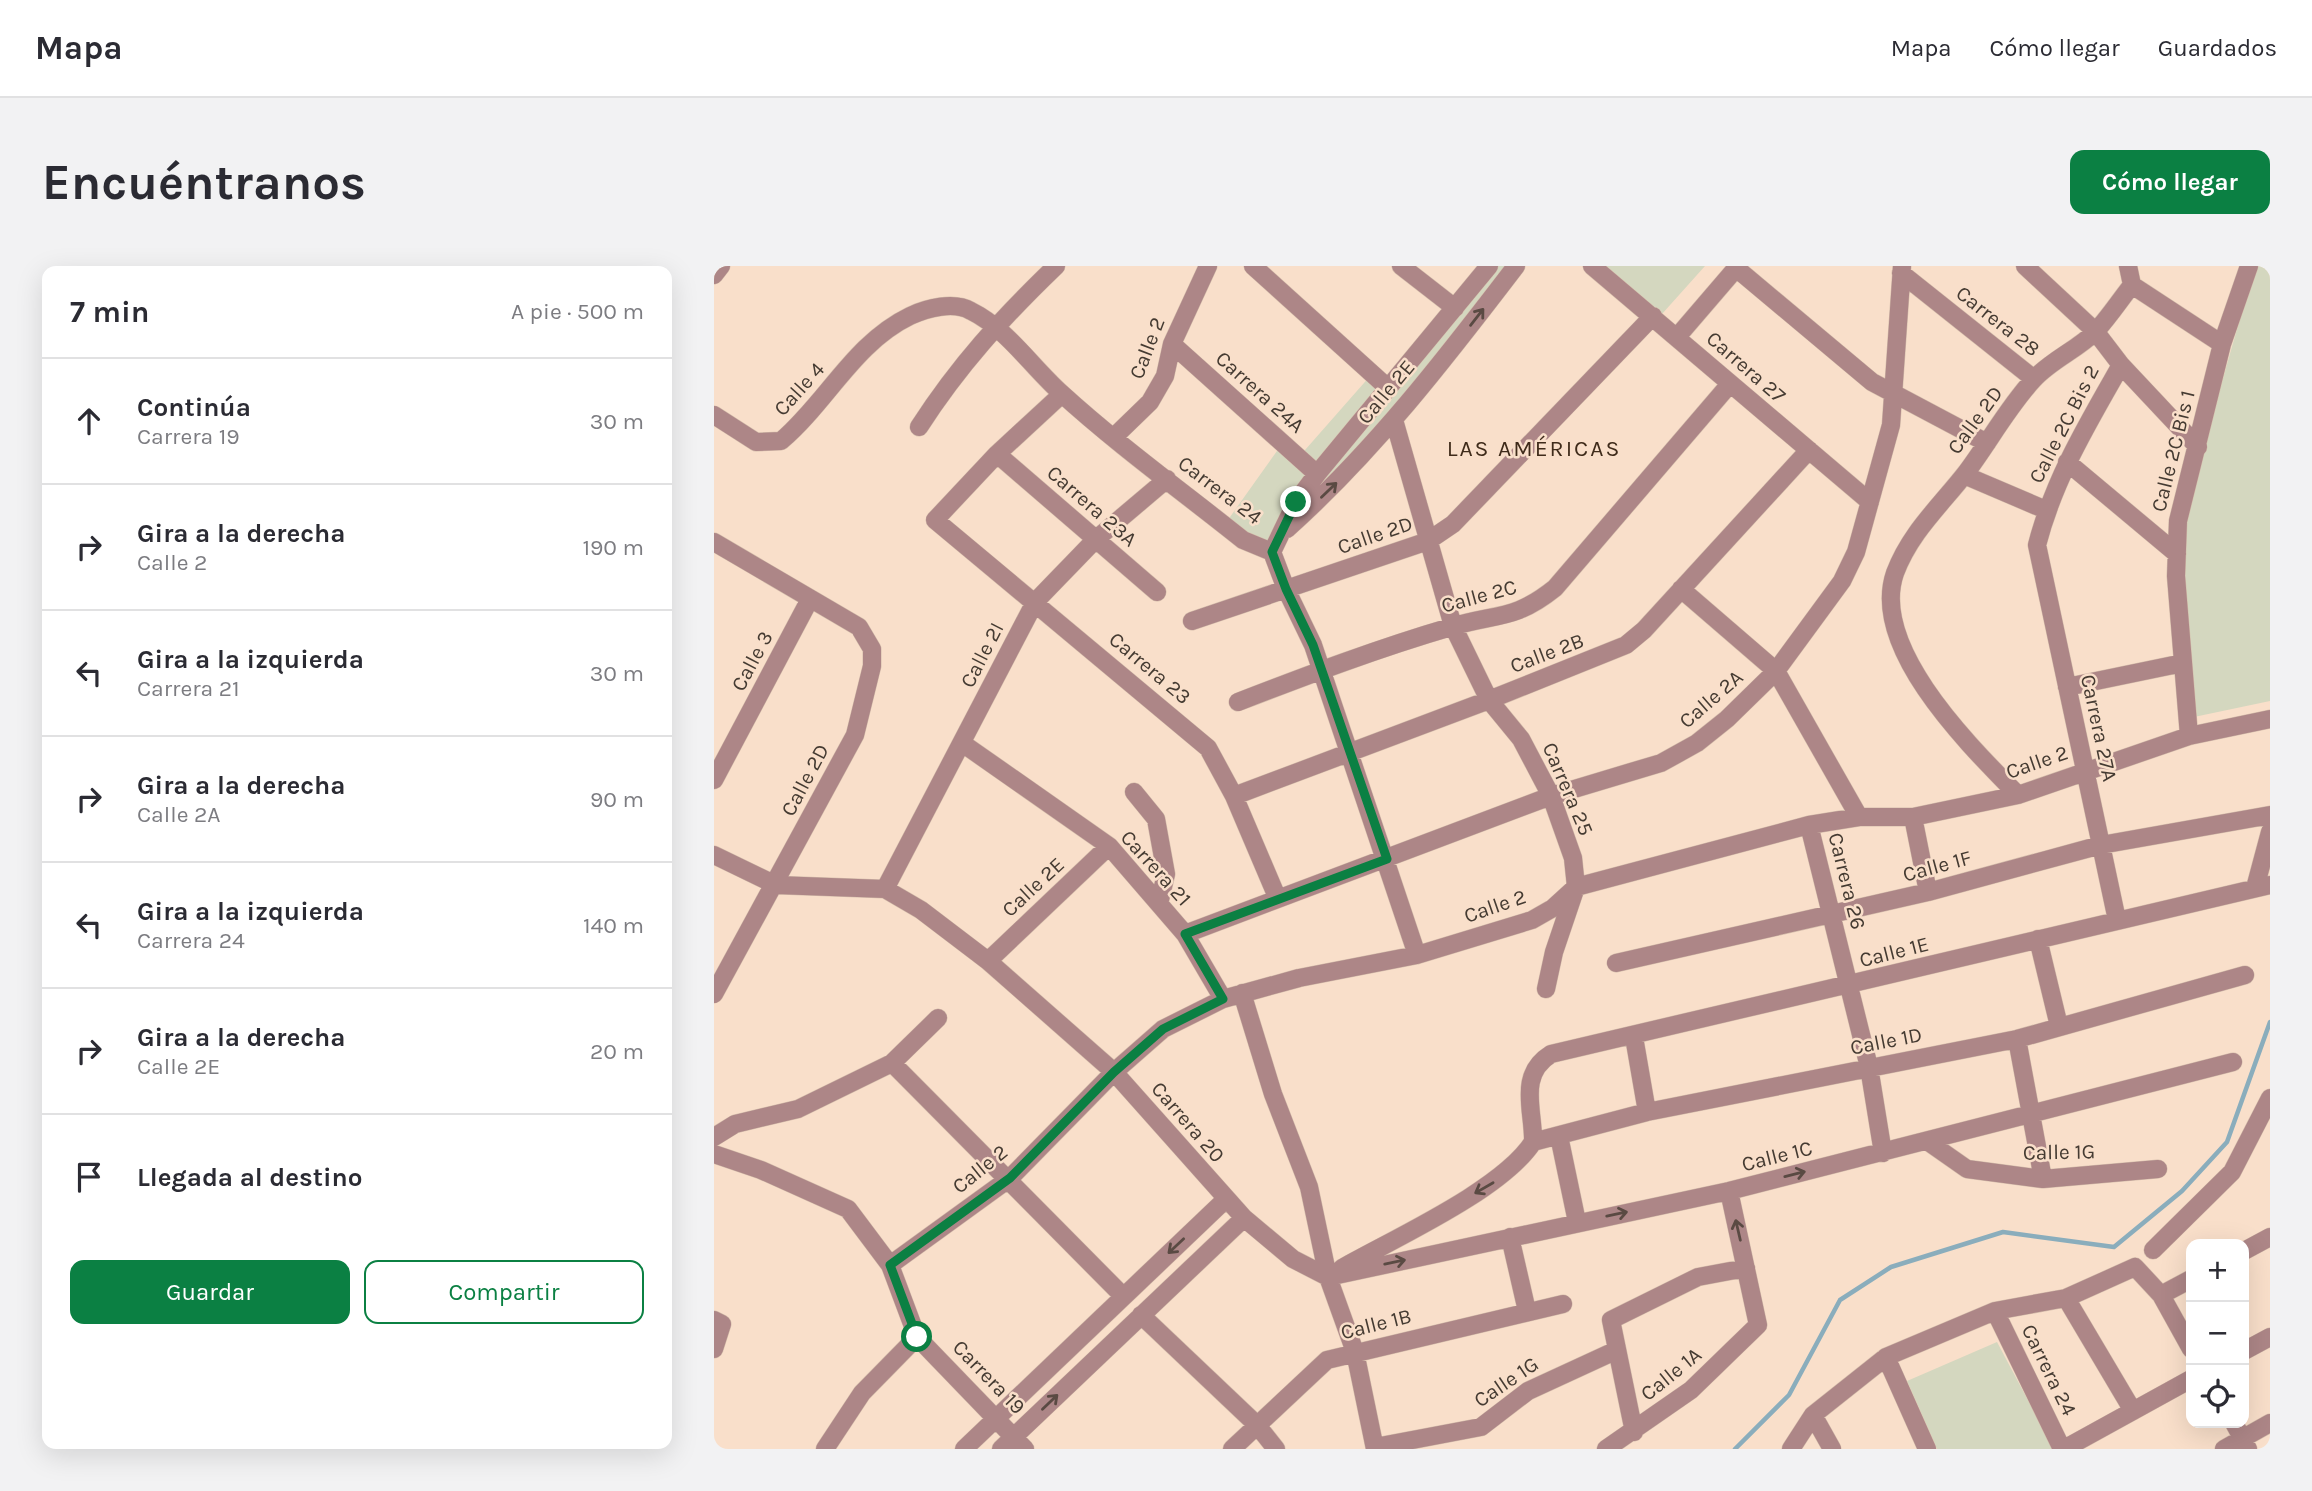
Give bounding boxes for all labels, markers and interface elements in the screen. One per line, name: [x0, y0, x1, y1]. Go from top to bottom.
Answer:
text: Mapa: [35, 29, 123, 67]
text: Mapa: [1891, 34, 1951, 62]
text: Cómo llegar: [1989, 34, 2120, 62]
text: Guardados: [2158, 34, 2277, 62]
button: Cómo llegar: [2070, 150, 2270, 214]
text: Encuéntranos: [42, 154, 366, 211]
street label: Carrera 28: [1951, 281, 2045, 361]
text: 7 min: [70, 294, 150, 330]
text: A pie · 500 m: [511, 298, 644, 325]
one-way arrow: [1469, 309, 1484, 327]
street label: Calle 2: [1124, 314, 1170, 382]
street label: Carrera 27: [1702, 326, 1790, 408]
street label: Carrera 24A: [1211, 346, 1309, 438]
street label: Calle 2E: [1352, 355, 1420, 429]
street label: Calle 4: [769, 357, 829, 421]
street label: Calle 2C Bis 2: [2024, 361, 2104, 487]
street label: Calle 2D: [1942, 381, 2008, 459]
street label: Calle 2C Bis 1: [2146, 388, 2200, 514]
text: Continúa: [137, 392, 251, 423]
icon: ahead: [70, 402, 108, 440]
text: 30 m: [590, 408, 644, 435]
text: Carrera 19: [137, 423, 240, 450]
district label: LAS AMÉRICAS: [1447, 435, 1621, 462]
street label: Carrera 24: [1173, 451, 1267, 529]
street label: Carrera 23A: [1042, 460, 1142, 552]
one-way arrow: [1320, 482, 1337, 499]
route end: [1280, 486, 1311, 517]
street label: Calle 2D: [1334, 511, 1416, 559]
text: Gira a la derecha: [137, 518, 346, 549]
icon: right: [70, 528, 108, 566]
text: 190 m: [582, 534, 644, 561]
text: Calle 2: [137, 549, 207, 576]
street label: Calle 2C: [1439, 574, 1519, 618]
street label: Calle 2I: [955, 618, 1009, 692]
street label: Calle 3: [726, 627, 778, 695]
street label: Carrera 23: [1104, 627, 1196, 709]
street label: Calle 2B: [1507, 628, 1587, 678]
text: Gira a la izquierda: [137, 644, 364, 675]
icon: left: [70, 654, 108, 692]
text: 30 m: [590, 660, 644, 687]
street label: Calle 2A: [1674, 665, 1748, 733]
street label: Carrera 27A: [2076, 672, 2122, 784]
text: Carrera 21: [137, 675, 240, 702]
street label: Carrera 25: [1538, 739, 1598, 839]
street label: Calle 2D: [776, 740, 834, 820]
street label: Calle 2: [2003, 740, 2071, 784]
text: Gira a la derecha: [137, 770, 346, 801]
icon: right: [70, 780, 108, 818]
text: 90 m: [590, 786, 644, 813]
text: Calle 2A: [137, 801, 220, 828]
street label: Carrera 21: [1116, 825, 1196, 911]
street label: Carrera 26: [1823, 830, 1871, 932]
street label: Calle 1F: [1900, 845, 1974, 887]
street label: Calle 2E: [997, 852, 1069, 922]
street label: Calle 2: [1461, 884, 1529, 928]
text: Gira a la izquierda: [137, 896, 364, 927]
icon: left: [70, 906, 108, 944]
text: 140 m: [583, 912, 644, 939]
text: Carrera 24: [137, 927, 245, 954]
street label: Calle 1E: [1857, 932, 1931, 972]
text: Gira a la derecha: [137, 1022, 346, 1053]
street label: Calle 1D: [1848, 1022, 1924, 1060]
icon: right: [70, 1032, 108, 1070]
text: 20 m: [590, 1038, 644, 1065]
text: Calle 2E: [137, 1053, 220, 1080]
street label: Carrera 20: [1146, 1077, 1230, 1167]
street label: Calle 1C: [1739, 1136, 1815, 1176]
street label: Calle 2: [948, 1139, 1012, 1199]
street label: Calle 1G: [2023, 1139, 2095, 1165]
icon: arrive: [70, 1158, 108, 1196]
text: Llegada al destino: [137, 1162, 363, 1193]
one-way arrow: [1783, 1167, 1806, 1181]
one-way arrow: [1474, 1181, 1494, 1195]
one-way arrow: [1605, 1207, 1628, 1220]
one-way arrow: [1730, 1219, 1743, 1241]
one-way arrow: [1167, 1238, 1185, 1254]
map controls: [2186, 1239, 2249, 1428]
button: +: [2186, 1239, 2249, 1302]
one-way arrow: [1383, 1255, 1406, 1269]
button: Guardar: [70, 1260, 350, 1324]
button: Compartir: [364, 1260, 644, 1324]
button: −: [2186, 1302, 2249, 1365]
street label: Calle 1B: [1338, 1304, 1414, 1344]
route start: [901, 1321, 932, 1352]
street label: Carrera 24: [2017, 1321, 2081, 1420]
street label: Carrera 19: [948, 1335, 1030, 1419]
street label: Calle 1A: [1636, 1342, 1706, 1406]
street label: Calle 1G: [1469, 1352, 1543, 1412]
button: locate: [2186, 1365, 2249, 1428]
one-way arrow: [1041, 1393, 1058, 1410]

